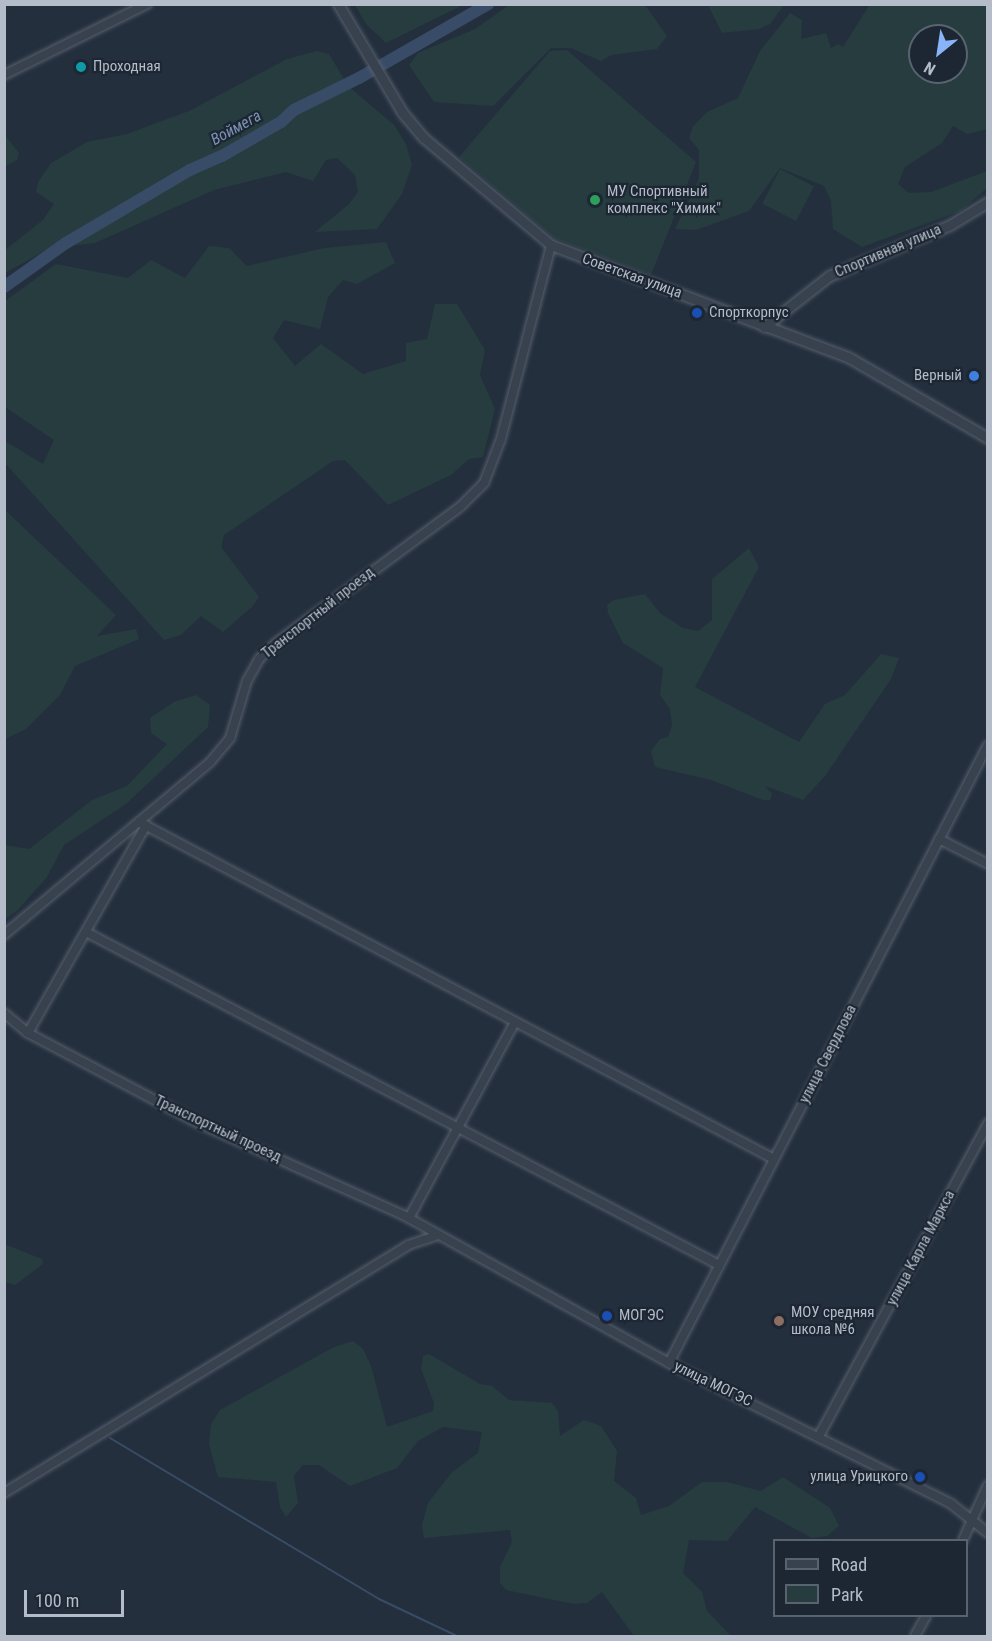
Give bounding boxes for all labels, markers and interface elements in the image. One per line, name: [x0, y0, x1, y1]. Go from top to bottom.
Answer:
north arrow: [908, 24, 968, 84]
place label: Проходная: [93, 58, 161, 76]
text: N: [921, 58, 939, 79]
marker: Проходная: [74, 60, 88, 74]
water label: Воймега: [207, 106, 265, 150]
place label: МУ Спортивный комплекс "Химик": [607, 182, 721, 217]
marker: МУ Спортивный комплекс "Химик": [588, 193, 602, 207]
street label: Спортивная улица: [832, 220, 944, 282]
street label: Советская улица: [580, 250, 684, 302]
place label: Спорткорпус: [709, 304, 789, 322]
marker: Спорткорпус: [690, 306, 704, 320]
place label: Верный: [914, 367, 962, 385]
marker: Верный: [967, 369, 981, 383]
street label: Транспортный проезд: [258, 563, 378, 663]
street label: улица Свердлова: [795, 1002, 861, 1106]
street label: Транспортный проезд: [152, 1092, 284, 1166]
street label: улица Карла Маркса: [883, 1187, 959, 1309]
place label: МОУ средняя школа №6: [791, 1303, 875, 1338]
place label: МОГЭС: [619, 1307, 664, 1325]
marker: МОГЭС: [600, 1309, 614, 1323]
marker: МОУ средняя школа №6: [772, 1314, 786, 1328]
street label: улица МОГЭС: [671, 1357, 755, 1411]
place label: улица Урицкого: [810, 1468, 908, 1486]
marker: улица Урицкого: [913, 1470, 927, 1484]
legend: [773, 1539, 968, 1617]
text: Road: [831, 1554, 867, 1575]
scale bar: [27, 1578, 128, 1616]
text: Park: [831, 1584, 863, 1605]
text: 100 m: [35, 1590, 79, 1611]

